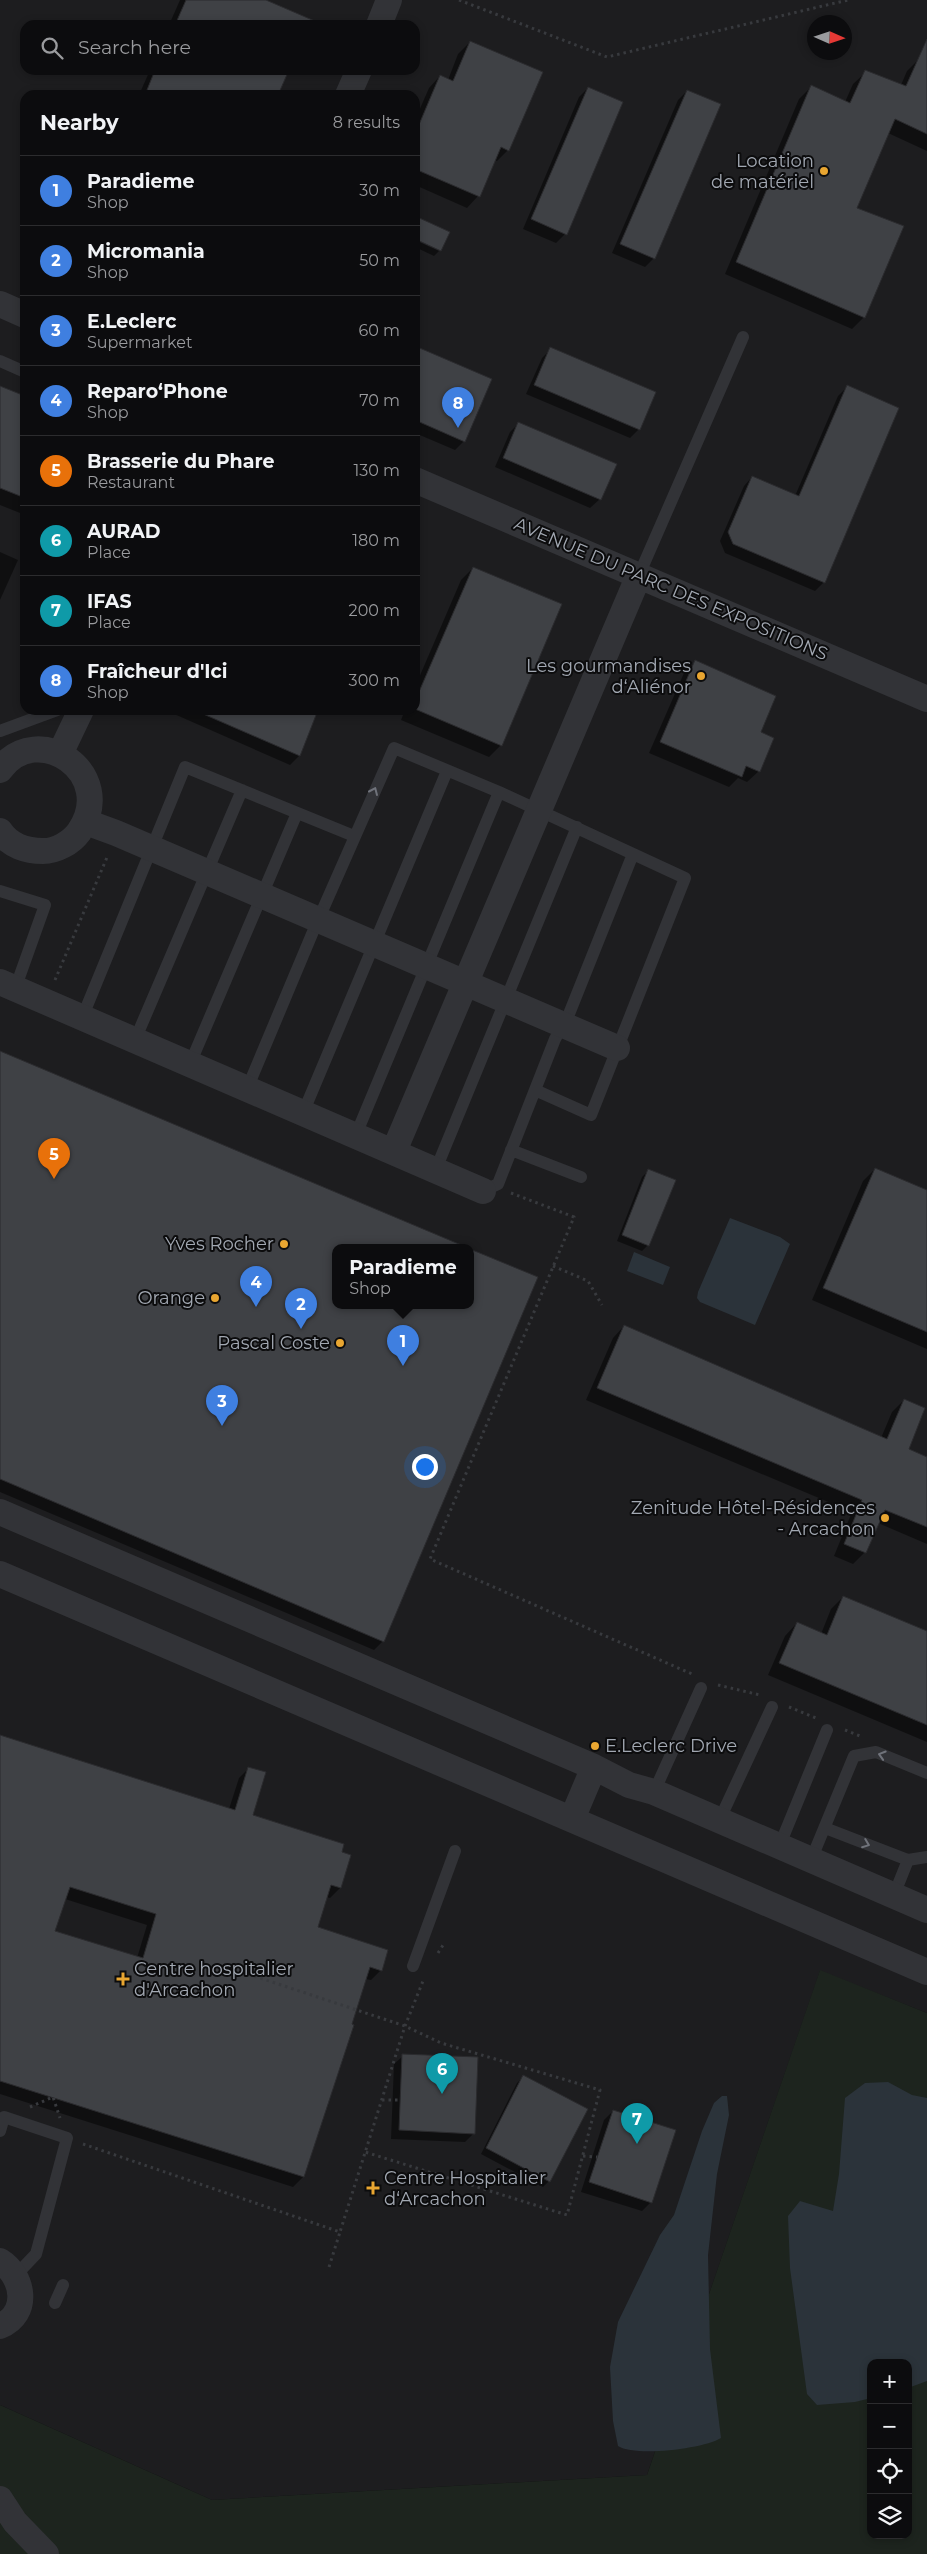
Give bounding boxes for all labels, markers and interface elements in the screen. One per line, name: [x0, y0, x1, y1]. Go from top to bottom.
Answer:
north arrow: [807, 15, 852, 60]
search box: [20, 20, 420, 75]
icon: search: [38, 34, 66, 62]
text: Search here: [78, 36, 191, 59]
text: Nearby: [40, 110, 119, 135]
text: 8 results: [333, 113, 400, 132]
place label: Location de matériel: [711, 150, 814, 193]
marker: Location de matériel: [818, 165, 830, 177]
text: Paradieme: [87, 170, 194, 193]
text: 1: [53, 181, 59, 200]
text: 30 m: [359, 181, 400, 200]
text: Shop: [87, 193, 129, 212]
text: Micromania: [87, 240, 205, 263]
text: 2: [51, 251, 61, 270]
text: 50 m: [359, 251, 400, 270]
text: Shop: [87, 263, 129, 282]
text: E.Leclerc: [87, 310, 176, 333]
text: 3: [51, 321, 61, 340]
text: 60 m: [358, 321, 400, 340]
text: Supermarket: [87, 333, 193, 352]
text: Reparo‘Phone: [87, 380, 228, 403]
pin: 8: [442, 387, 474, 428]
text: 4: [50, 391, 62, 410]
text: 70 m: [359, 391, 400, 410]
text: Shop: [87, 403, 129, 422]
text: Brasserie du Phare: [87, 450, 274, 473]
text: 5: [51, 461, 61, 480]
text: 130 m: [353, 461, 400, 480]
text: Restaurant: [87, 473, 175, 492]
street label: AVENUE DU PARC DES EXPOSITIONS: [511, 513, 831, 665]
text: AURAD: [87, 520, 160, 543]
text: 6: [51, 531, 61, 550]
text: 180 m: [352, 531, 400, 550]
text: Place: [87, 543, 131, 562]
text: IFAS: [87, 590, 132, 613]
text: 7: [51, 601, 61, 620]
text: 200 m: [349, 601, 400, 620]
text: Place: [87, 613, 131, 632]
place label: Les gourmandises d‘Aliénor: [526, 655, 691, 698]
text: Fraîcheur d'Ici: [87, 660, 227, 683]
marker: Les gourmandises d‘Aliénor: [695, 670, 707, 682]
text: 8: [51, 671, 61, 690]
text: 300 m: [349, 671, 400, 690]
text: Shop: [87, 683, 129, 702]
one-way arrow: [368, 787, 379, 796]
pin: 5: [38, 1138, 70, 1179]
place label: Yves Rocher: [165, 1233, 274, 1255]
marker: Yves Rocher: [278, 1238, 290, 1250]
popup: [332, 1244, 474, 1309]
text: Paradieme: [349, 1256, 457, 1279]
pin: 4: [240, 1266, 272, 1307]
text: Shop: [349, 1279, 391, 1298]
place label: Orange: [137, 1287, 205, 1309]
pin: 2: [285, 1288, 317, 1329]
marker: Orange: [209, 1292, 221, 1304]
pin: 1: [387, 1325, 419, 1366]
place label: Pascal Coste: [217, 1332, 330, 1354]
marker: Pascal Coste: [334, 1337, 346, 1349]
pin: 3: [206, 1385, 238, 1426]
your location: [412, 1454, 438, 1480]
place label: Zenitude Hôtel-Résidences - Arcachon: [631, 1497, 875, 1540]
marker: Zenitude Hôtel-Résidences - Arcachon: [879, 1512, 891, 1524]
place label: E.Leclerc Drive: [605, 1735, 737, 1757]
marker: E.Leclerc Drive: [589, 1740, 601, 1752]
one-way arrow: [878, 1751, 886, 1761]
one-way arrow: [861, 1838, 870, 1849]
place label: Centre hospitalier d'Arcachon: [134, 1958, 294, 2001]
marker: Centre hospitalier d'Arcachon: [116, 1972, 130, 1986]
pin: 6: [426, 2053, 458, 2094]
pin: 7: [621, 2103, 653, 2144]
place label: Centre Hospitalier d‘Arcachon: [384, 2167, 546, 2210]
marker: Centre Hospitalier d‘Arcachon: [366, 2181, 380, 2195]
map controls: [867, 2359, 912, 2539]
button: +: [867, 2359, 912, 2404]
button: −: [867, 2404, 912, 2449]
button: locate: [867, 2449, 912, 2494]
button: layers: [867, 2494, 912, 2539]

